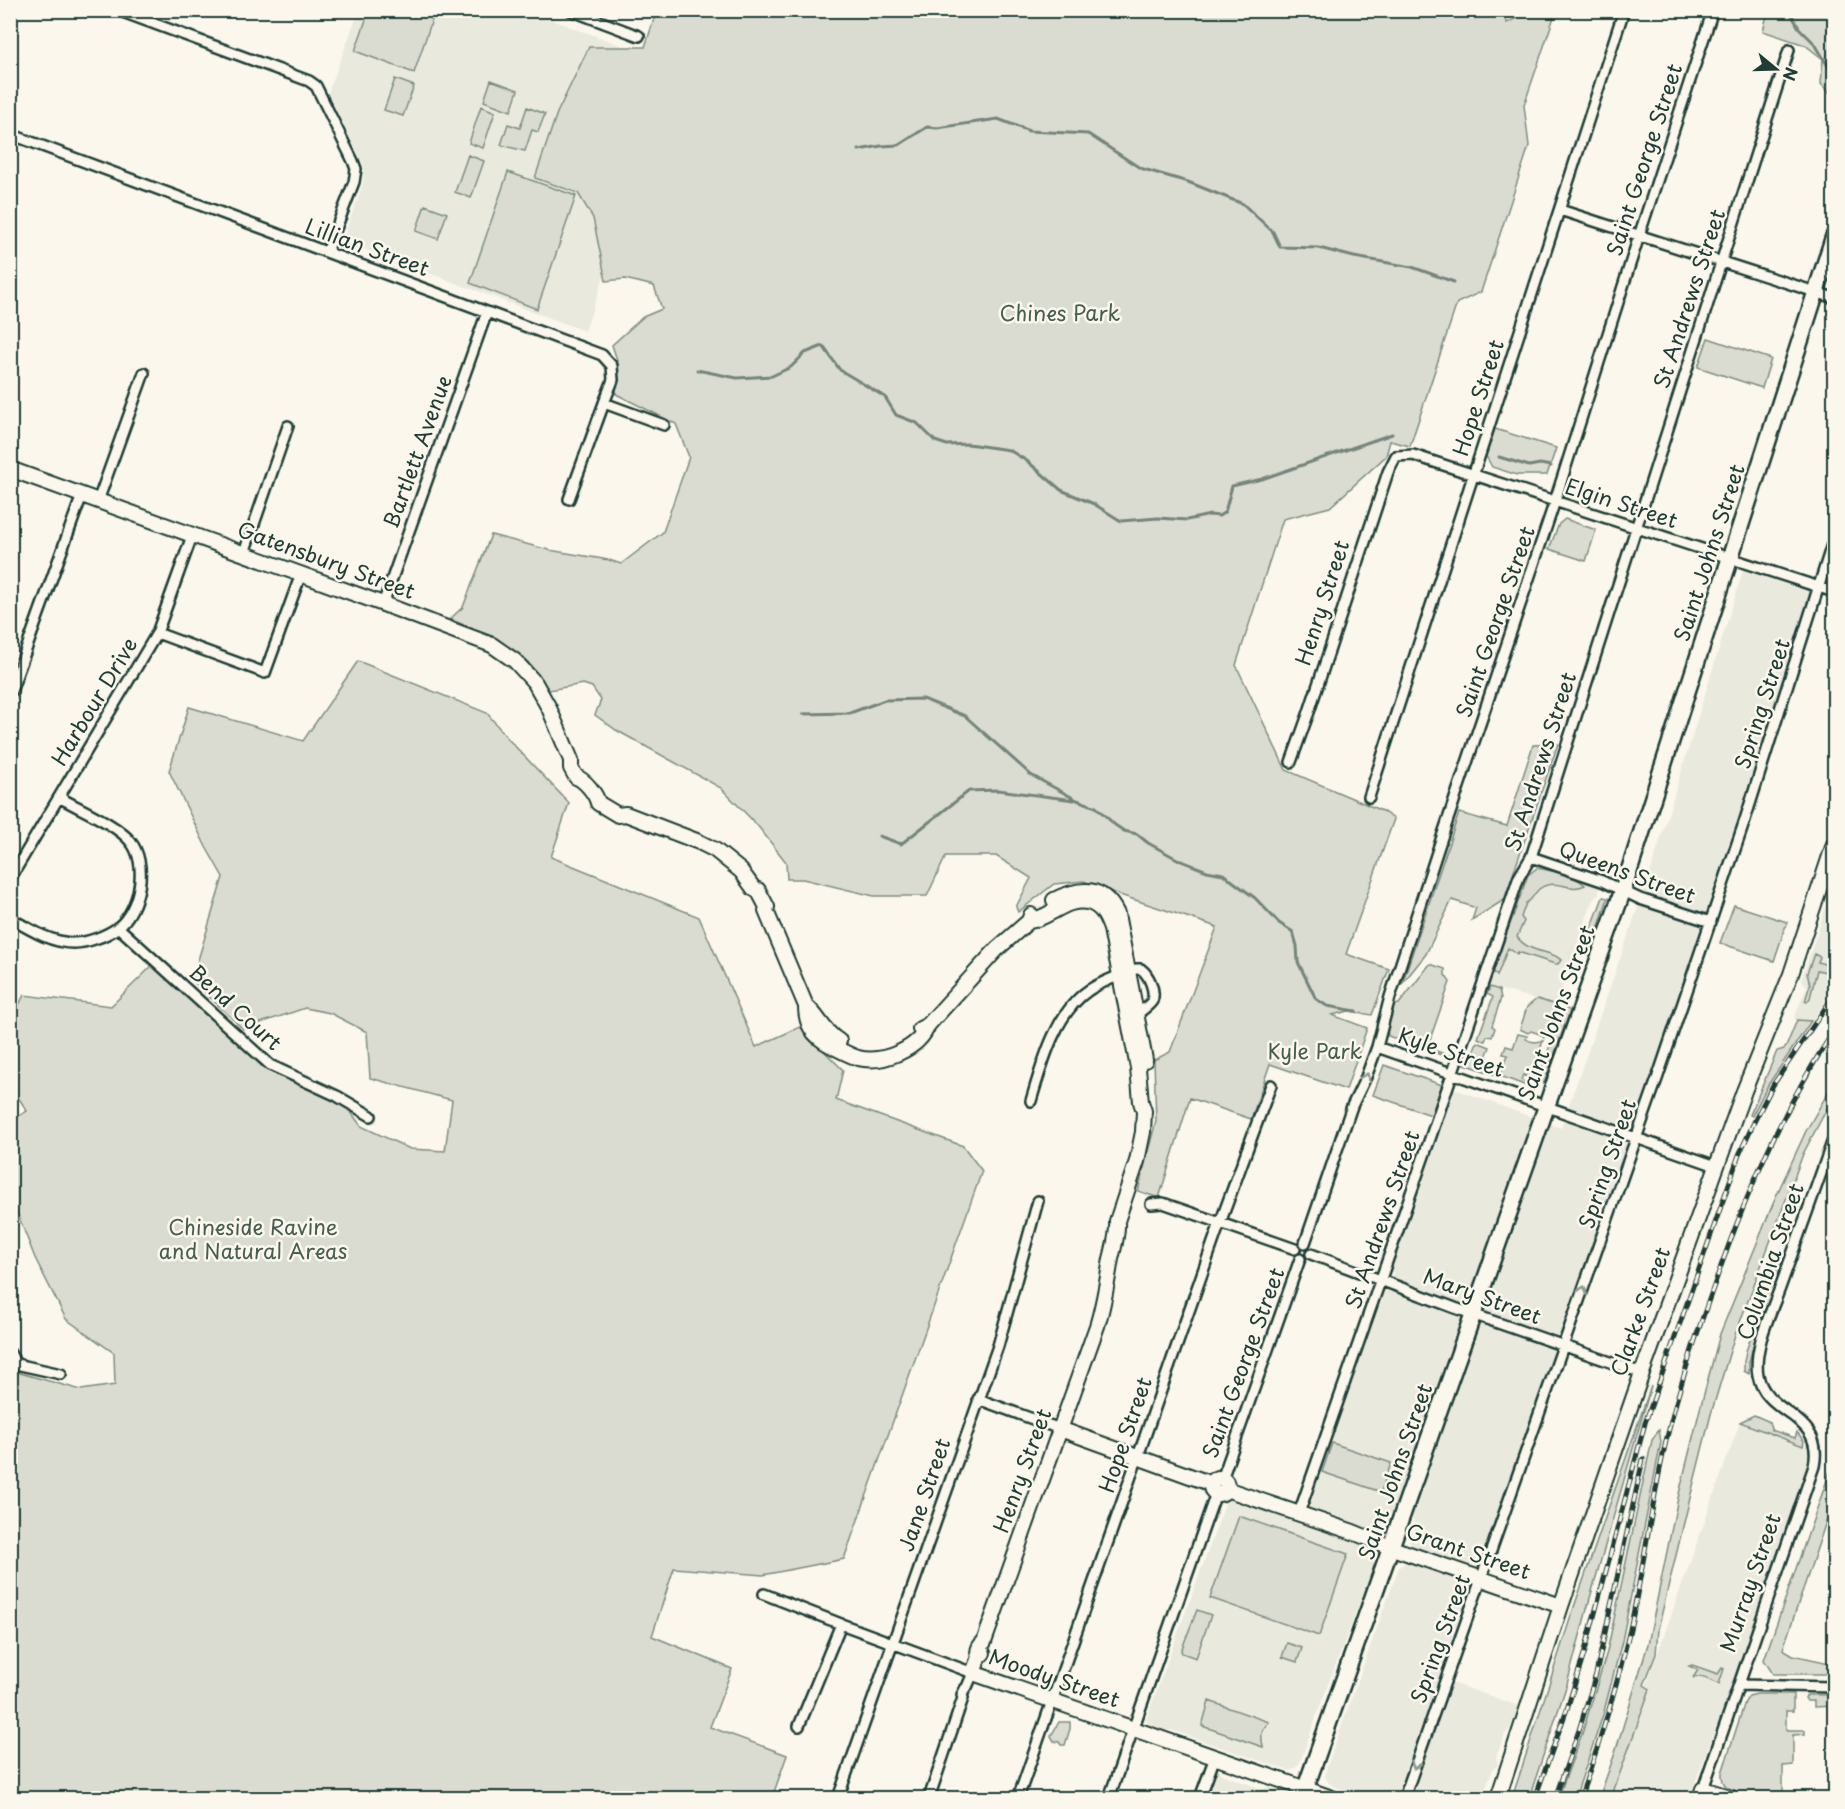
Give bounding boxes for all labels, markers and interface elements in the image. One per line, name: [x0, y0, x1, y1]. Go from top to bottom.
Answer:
north arrow: [1746, 39, 1806, 99]
street label: Saint George Street: [1597, 59, 1689, 260]
text: N: [1778, 64, 1805, 84]
street label: St Andrews Street: [1644, 205, 1732, 392]
street label: Lillian Street: [301, 209, 434, 283]
park label: Chines Park: [1000, 296, 1121, 328]
street label: Hope Street: [1443, 335, 1511, 460]
street label: Bartlett Avenue: [374, 370, 459, 532]
street label: Saint Johns Street: [1664, 460, 1752, 645]
street label: Elgin Street: [1561, 469, 1682, 535]
street label: Gatensbury Street: [233, 512, 420, 606]
street label: Saint George Street: [1446, 521, 1542, 721]
street label: Henry Street: [1286, 536, 1356, 669]
street label: Harbour Drive: [42, 631, 144, 771]
street label: Spring Street: [1725, 634, 1797, 773]
street label: St Andrews Street: [1495, 668, 1583, 855]
street label: Queens Street: [1555, 832, 1700, 911]
street label: Saint Johns Street: [1508, 920, 1602, 1105]
street label: Bend Court: [183, 956, 290, 1057]
street label: Kyle Street: [1394, 1018, 1509, 1084]
park label: Kyle Park: [1268, 1034, 1363, 1066]
one-way arrow: [1359, 1072, 1371, 1083]
street label: Spring Street: [1569, 1094, 1643, 1232]
street label: St Andrews Street: [1336, 1126, 1427, 1313]
street label: Columbia Street: [1727, 1179, 1811, 1344]
park label: Chineside Ravine and Natural Areas: [159, 1210, 347, 1266]
street label: Clarke Street: [1601, 1242, 1677, 1381]
street label: Mary Street: [1419, 1259, 1546, 1331]
street label: Saint George Street: [1193, 1263, 1291, 1462]
one-way arrow: [1576, 1285, 1589, 1296]
street label: Hope Street: [1089, 1372, 1159, 1497]
street label: Saint Johns Street: [1349, 1379, 1439, 1564]
street label: Henry Street: [984, 1404, 1058, 1537]
street label: Jane Street: [889, 1433, 957, 1555]
street label: Murray Street: [1710, 1509, 1788, 1656]
street label: Grant Street: [1402, 1514, 1535, 1586]
street label: Spring Street: [1401, 1569, 1477, 1707]
street label: Moody Street: [985, 1640, 1124, 1714]
one-way arrow: [1410, 1759, 1423, 1770]

